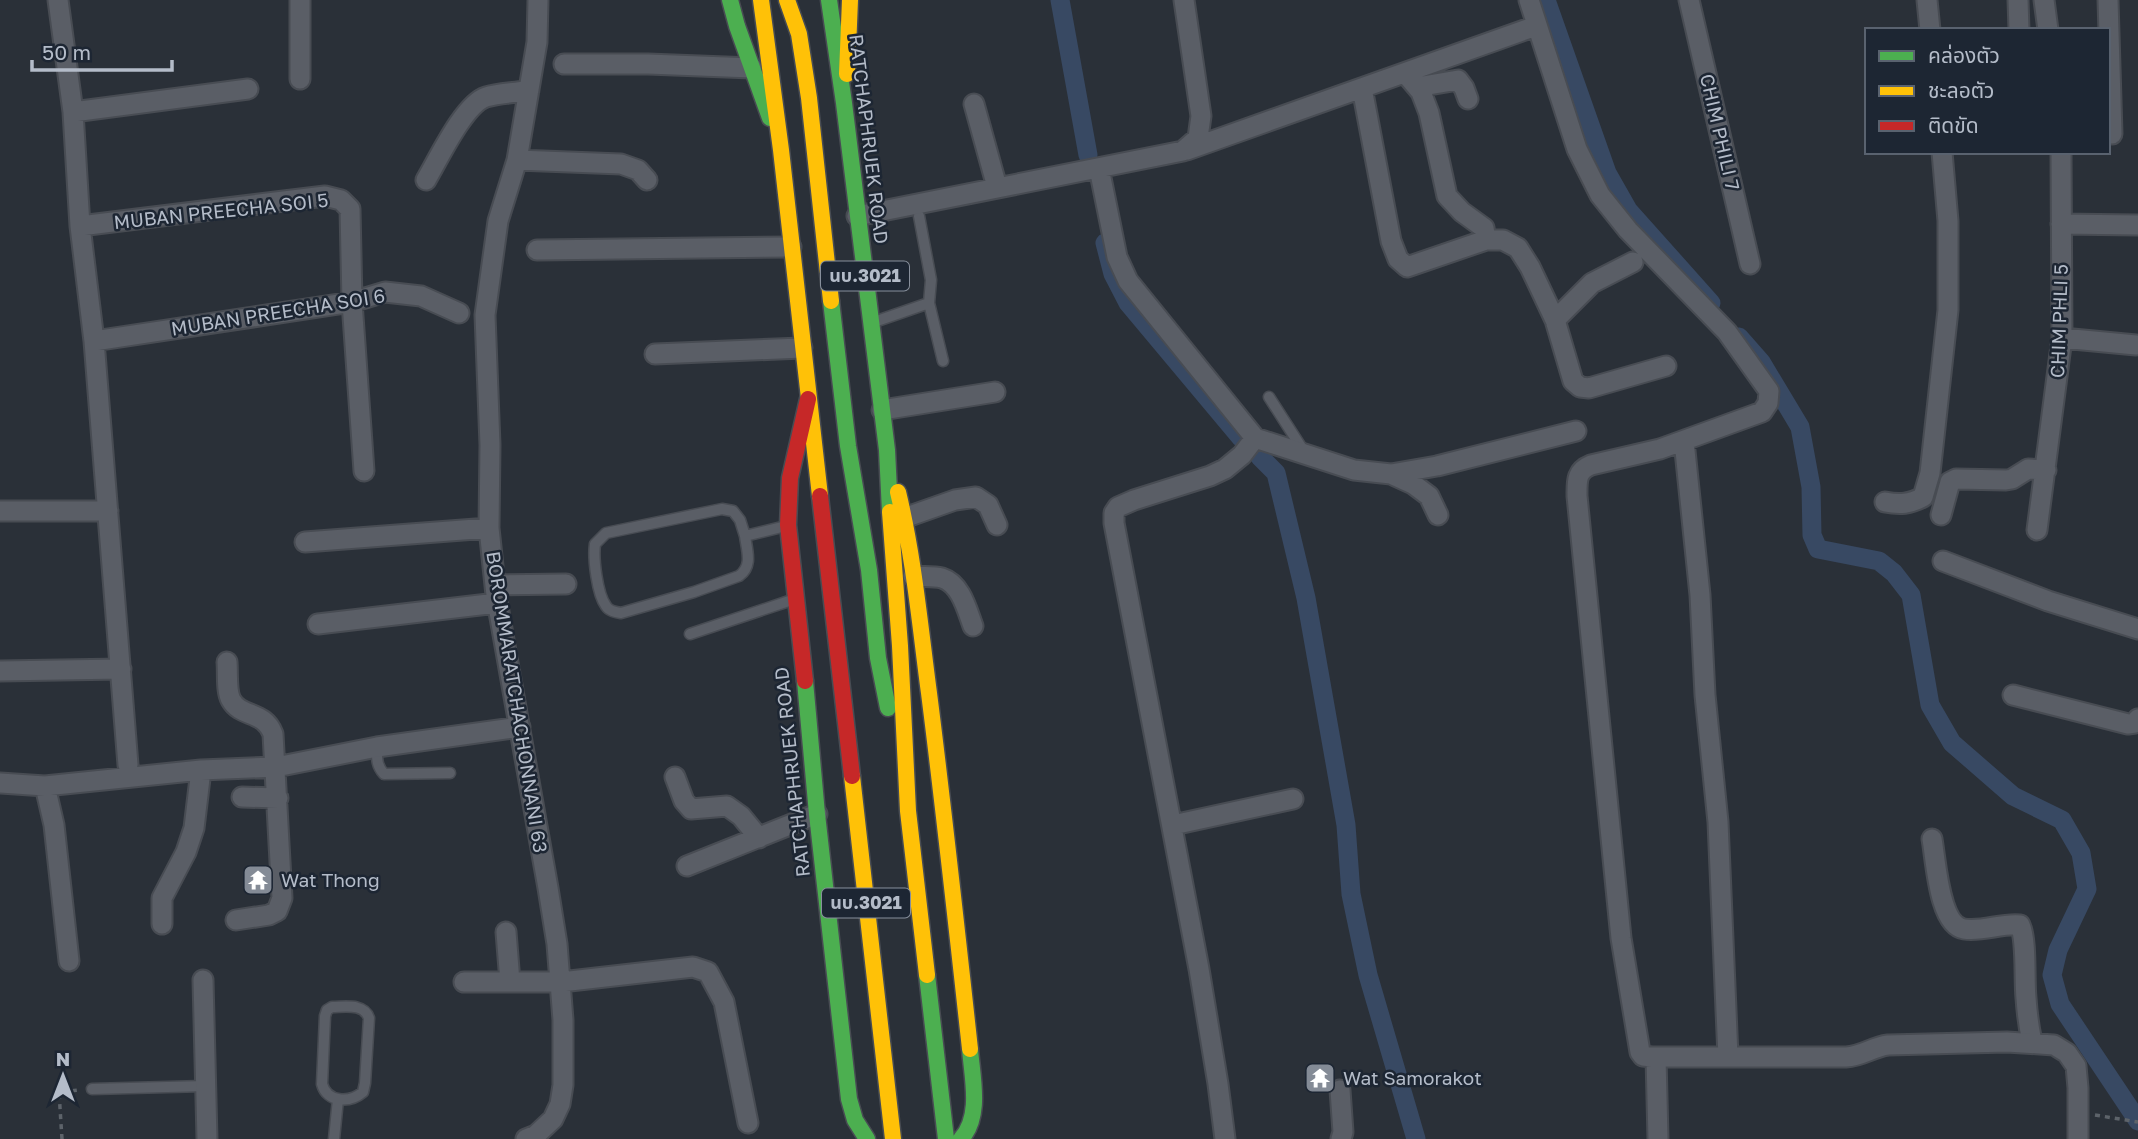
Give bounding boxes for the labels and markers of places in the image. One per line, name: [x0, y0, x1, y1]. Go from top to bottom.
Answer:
temple icon: Wat Thong: [241, 863, 275, 897]
place label: Wat Thong: [281, 868, 380, 891]
temple icon: Wat Samorakot: [1303, 1061, 1337, 1095]
place label: Wat Samorakot: [1343, 1066, 1482, 1089]

